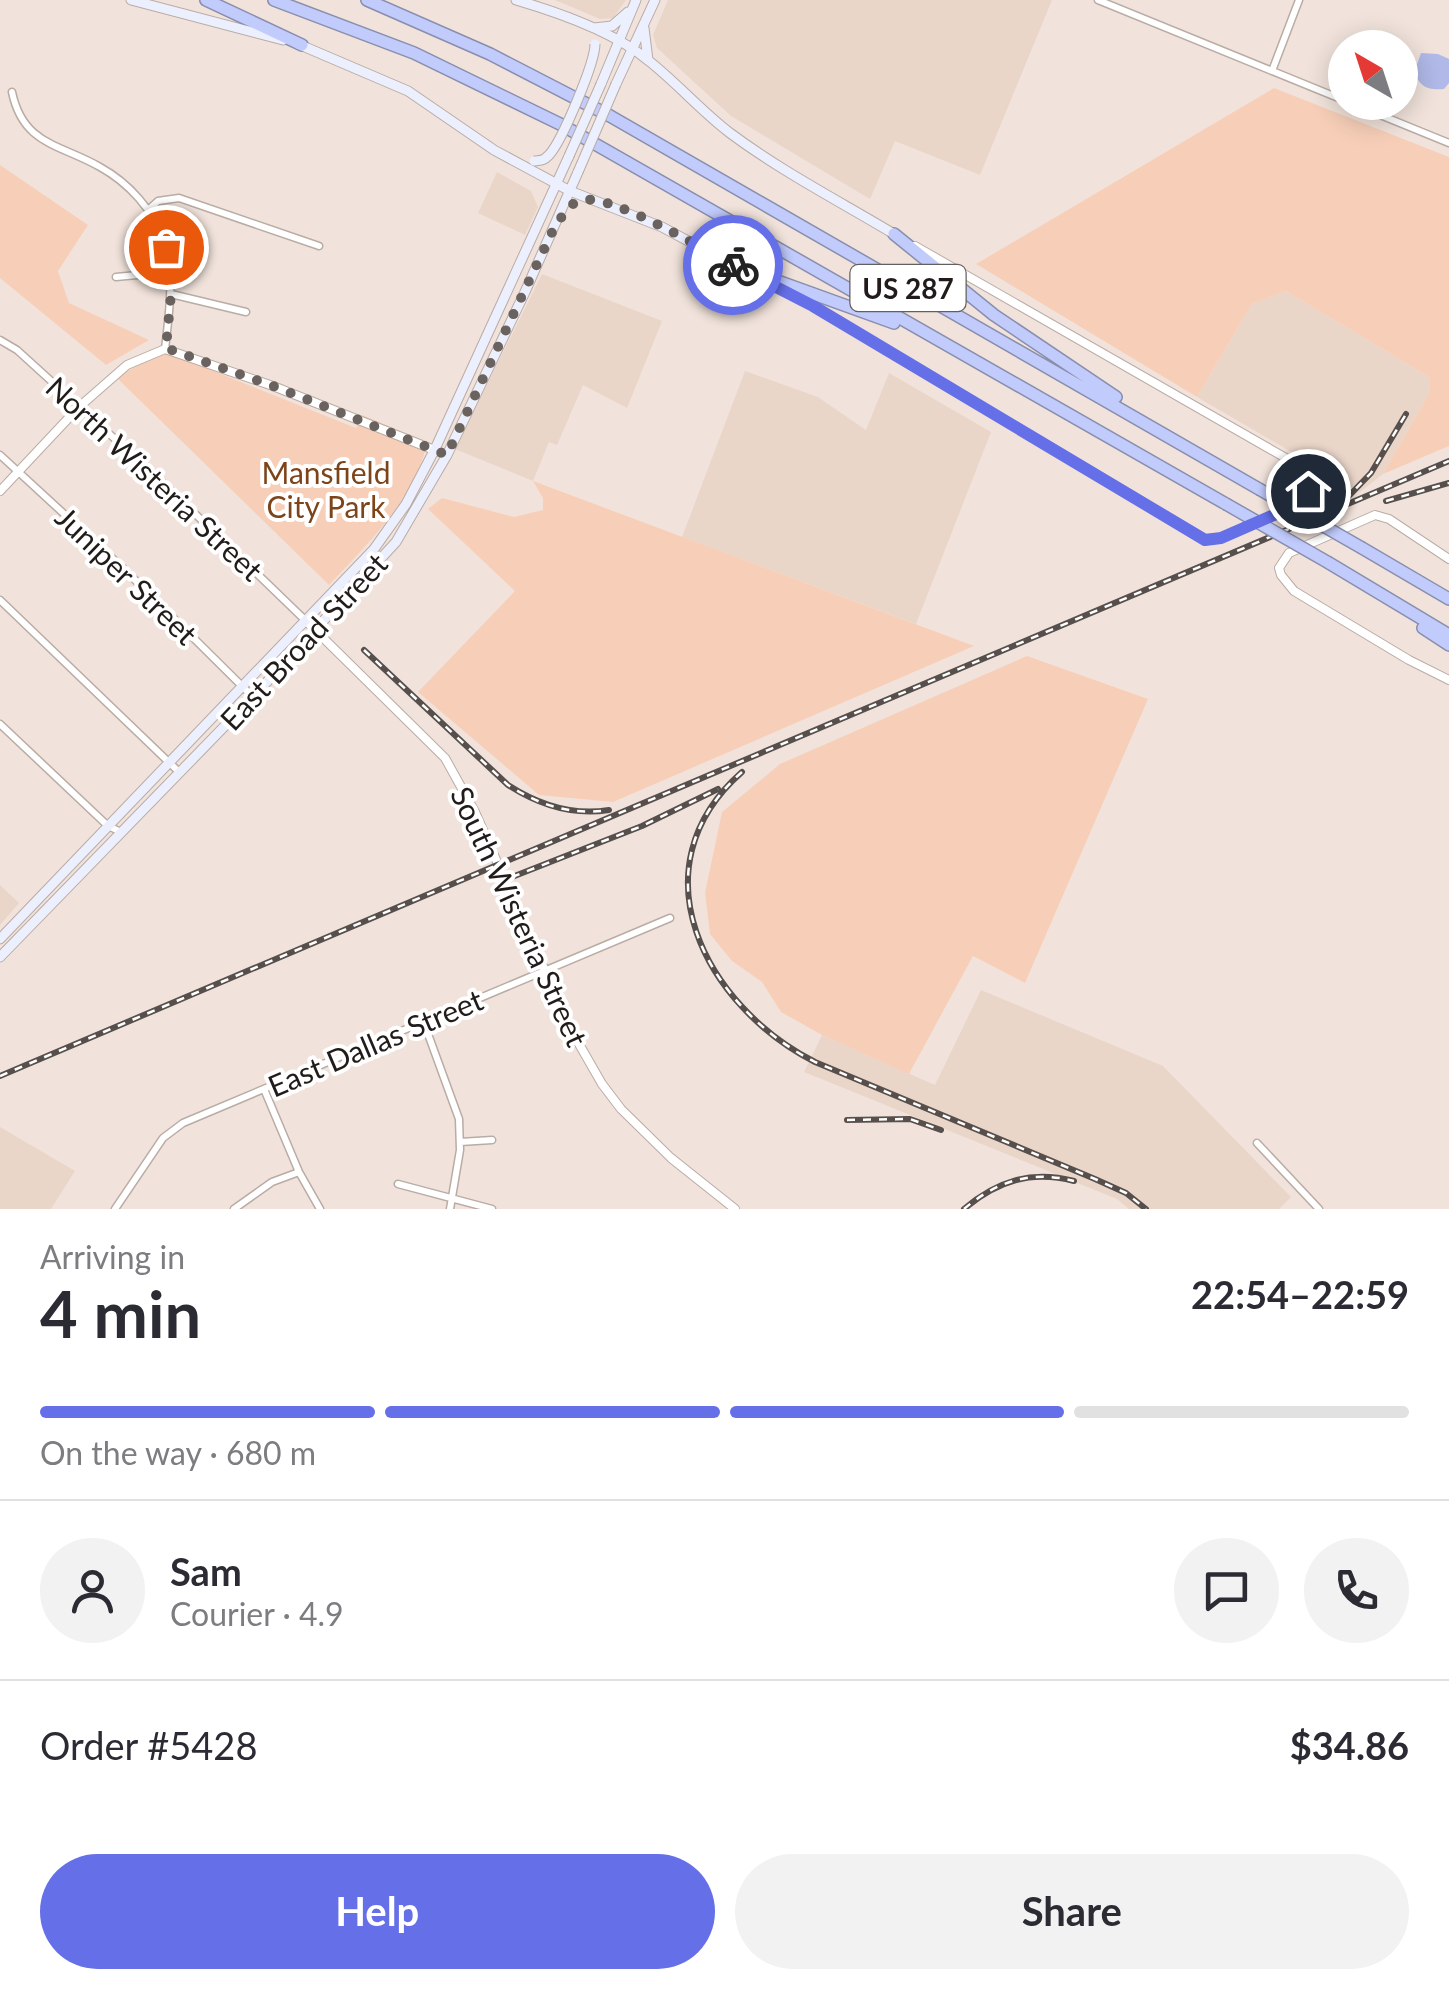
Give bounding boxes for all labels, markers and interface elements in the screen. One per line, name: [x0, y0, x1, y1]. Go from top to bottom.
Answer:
north arrow: [1328, 30, 1418, 120]
map controls: [1328, 30, 1418, 120]
pin: [124, 205, 209, 290]
courier: [683, 215, 783, 315]
icon: bag: [139, 220, 194, 275]
icon: bike: [706, 238, 761, 293]
road number: US 287: [850, 265, 966, 311]
street label: North Wisteria Street: [39, 368, 271, 588]
pin: [1266, 449, 1351, 534]
park label: Mansfield City Park: [262, 454, 390, 524]
icon: home: [1281, 464, 1336, 519]
street label: Juniper Street: [49, 499, 205, 652]
street label: East Broad Street: [212, 545, 394, 737]
street label: South Wisteria Street: [444, 781, 596, 1052]
street label: East Dallas Street: [262, 980, 488, 1103]
text: Arriving in: [40, 1237, 185, 1276]
text: 22:54–22:59: [1191, 1271, 1409, 1317]
text: 4 min: [40, 1274, 201, 1352]
text: On the way · 680 m: [40, 1433, 316, 1472]
button: person: [40, 1538, 145, 1643]
button: chat: [1174, 1538, 1279, 1643]
button: phone: [1304, 1538, 1409, 1643]
text: Sam: [170, 1548, 242, 1594]
text: Courier · 4.9: [170, 1594, 344, 1633]
text: Order #5428: [40, 1722, 257, 1768]
text: $34.86: [1290, 1722, 1409, 1768]
button: Help: [40, 1854, 715, 1969]
button: Share: [735, 1854, 1409, 1969]

